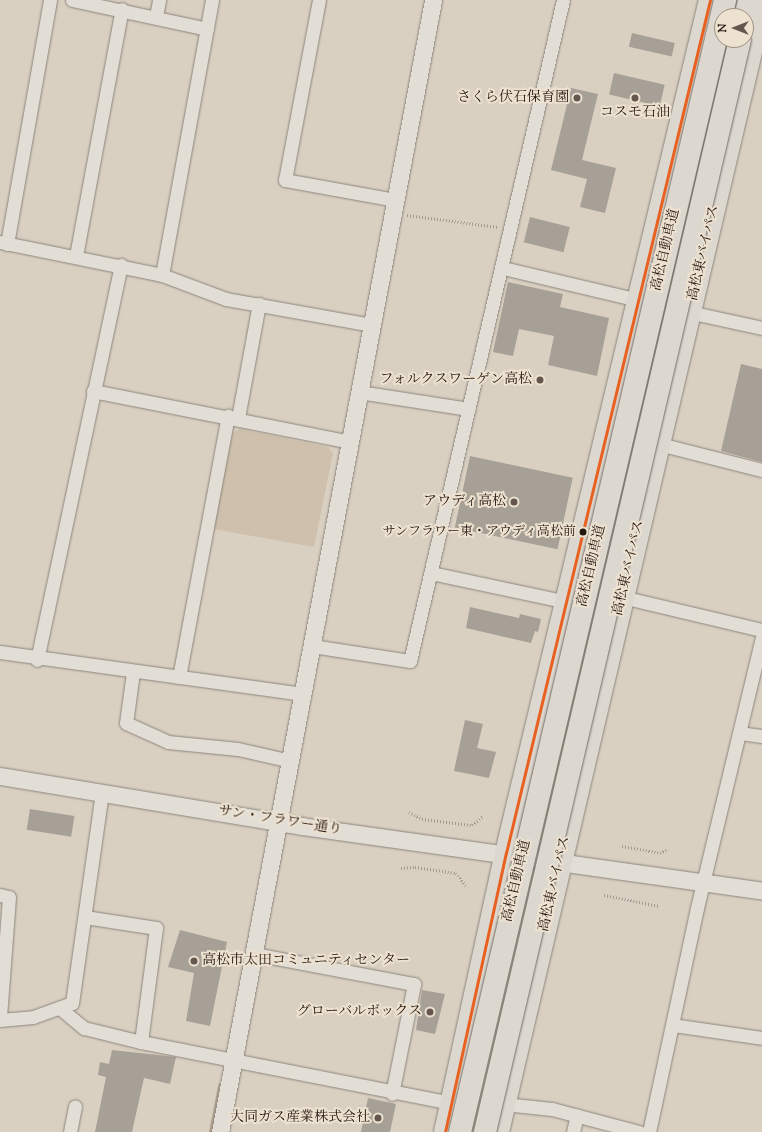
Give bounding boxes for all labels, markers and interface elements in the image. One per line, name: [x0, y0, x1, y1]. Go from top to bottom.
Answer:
north arrow: [714, 8, 754, 48]
text: N: [715, 24, 731, 32]
place label: さくら伏石保育園: [457, 90, 569, 106]
marker: さくら伏石保育園: [572, 93, 582, 103]
marker: コスモ石油: [630, 93, 640, 103]
place label: コスモ石油: [600, 105, 670, 121]
street label: 高松東バイパス: [685, 203, 723, 303]
street label: 高松自動車道: [648, 207, 684, 293]
place label: フォルクスワーゲン高松: [378, 372, 532, 388]
marker: フォルクスワーゲン高松: [535, 375, 545, 385]
place label: アウディ高松: [422, 494, 506, 510]
marker: アウディ高松: [509, 497, 519, 507]
street label: 高松東バイパス: [610, 518, 648, 618]
street label: 高松自動車道: [574, 523, 610, 609]
place label: サンフラワー東・アウディ高松前: [381, 524, 576, 540]
marker: サンフラワー東・アウディ高松前: [578, 527, 588, 537]
street label: サン・フラワー通り: [216, 803, 344, 839]
street label: 高松東バイパス: [536, 834, 574, 934]
street label: 高松自動車道: [499, 838, 535, 924]
place label: 高松市太田コミュニティセンター: [202, 953, 412, 969]
marker: 高松市太田コミュニティセンター: [189, 956, 199, 966]
place label: グローバルボックス: [296, 1004, 422, 1020]
marker: グローバルボックス: [425, 1007, 435, 1017]
place label: 大同ガス産業株式会社: [230, 1110, 370, 1126]
marker: 大同ガス産業株式会社: [373, 1113, 383, 1123]

